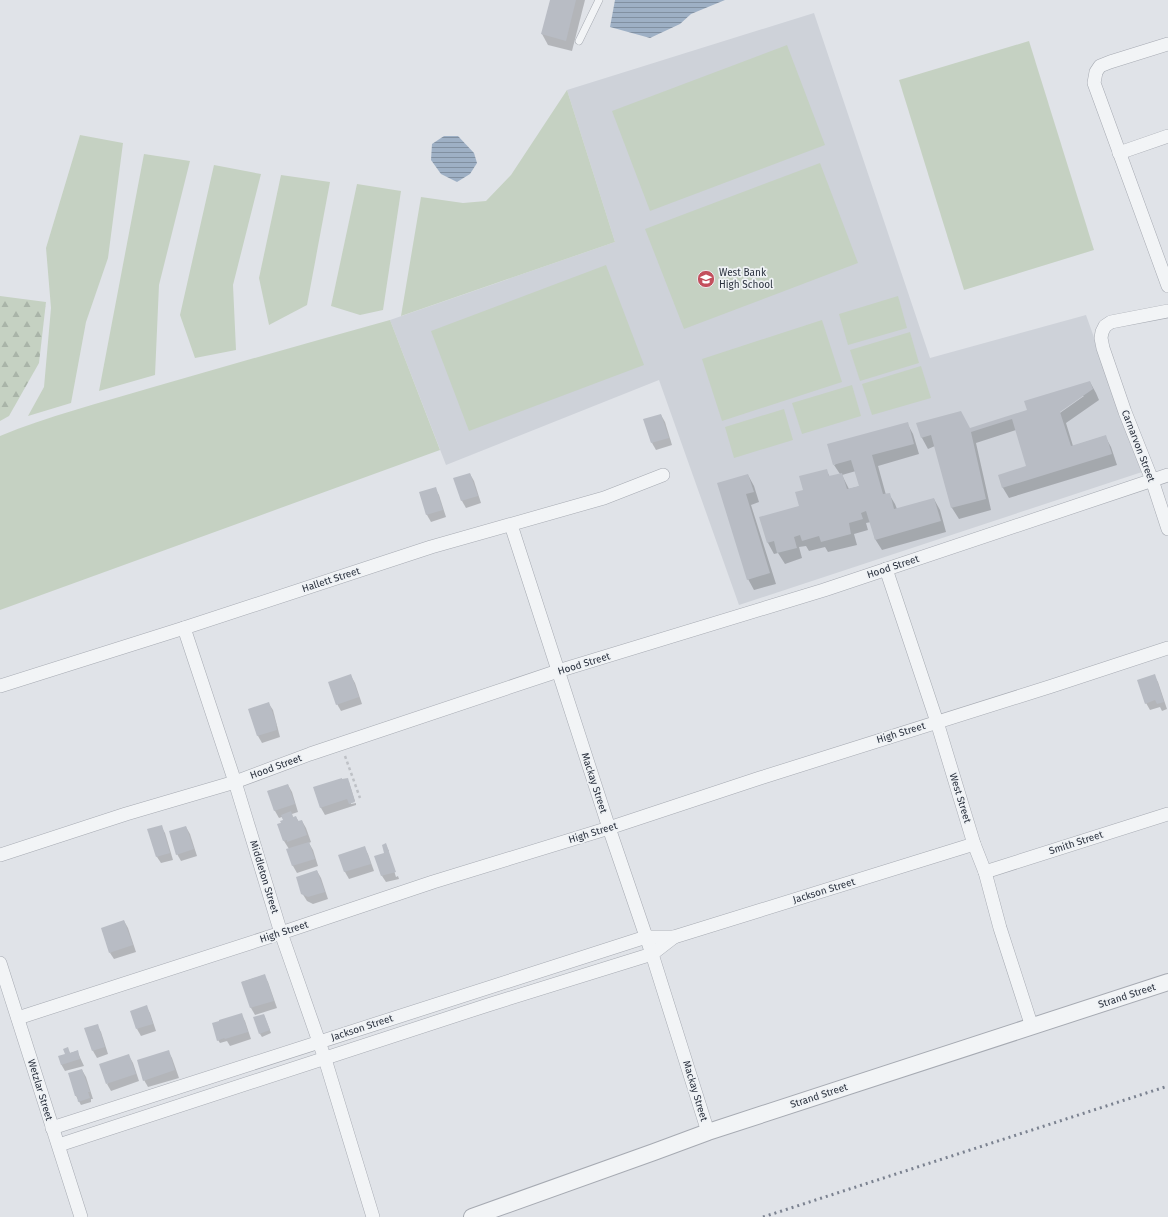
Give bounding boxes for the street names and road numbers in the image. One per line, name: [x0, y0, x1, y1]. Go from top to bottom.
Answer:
street label: Carnarvon Street: [1119, 408, 1157, 484]
street label: Hood Street: [865, 553, 921, 581]
street label: Hallett Street: [300, 565, 362, 595]
street label: Hood Street: [556, 650, 612, 678]
street label: High Street: [875, 720, 927, 746]
street label: Mackay Street: [579, 751, 610, 815]
street label: Hood Street: [248, 752, 304, 782]
street label: West Street: [947, 772, 973, 825]
street label: High Street: [567, 820, 619, 846]
street label: Smith Street: [1047, 829, 1105, 857]
street label: Middleton Street: [247, 839, 281, 915]
street label: Jackson Street: [791, 876, 857, 906]
street label: High Street: [258, 918, 310, 946]
street label: Strand Street: [1097, 981, 1158, 1011]
street label: Jackson Street: [329, 1012, 395, 1044]
street label: Wetzlar Street: [25, 1058, 55, 1123]
street label: Mackay Street: [680, 1059, 710, 1123]
street label: Strand Street: [789, 1081, 850, 1111]

